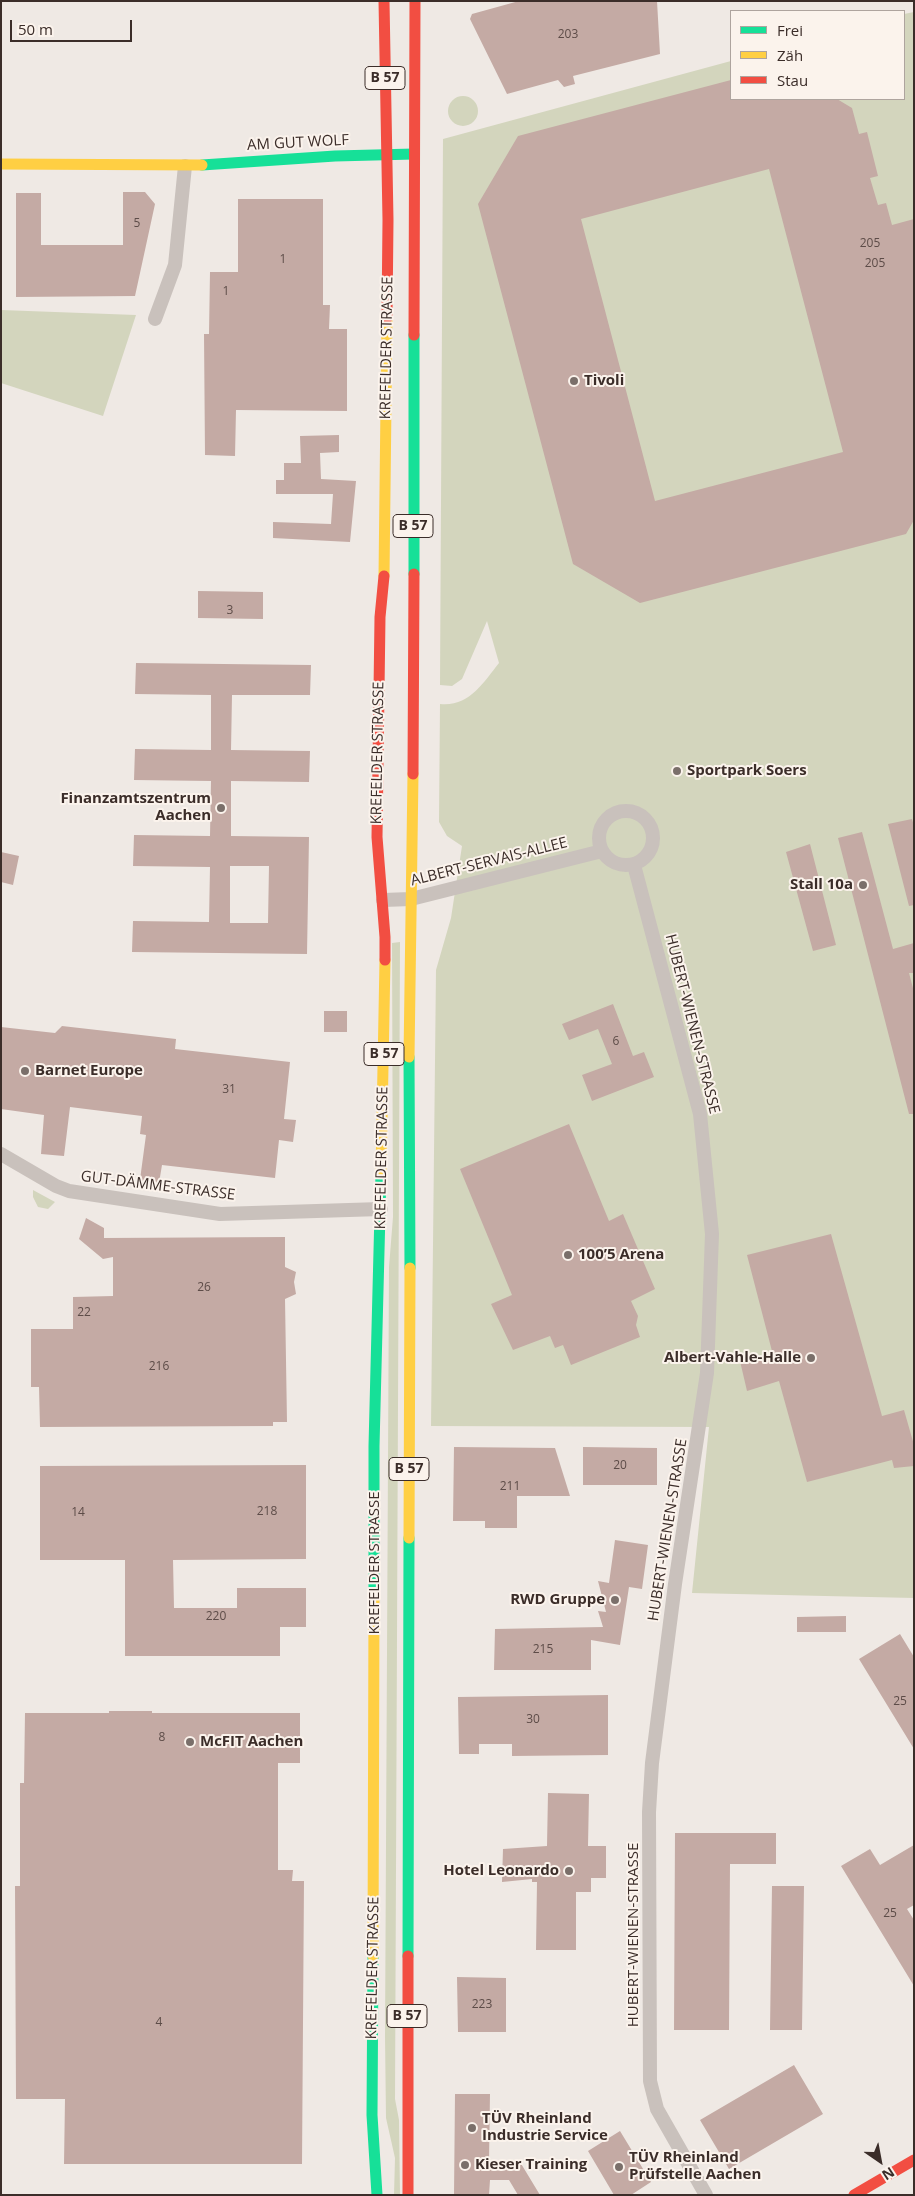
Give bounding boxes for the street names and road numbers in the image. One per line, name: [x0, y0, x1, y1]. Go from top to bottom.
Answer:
road number: B 57: [365, 66, 405, 90]
street label: AM GUT WOLF: [247, 131, 349, 155]
street label: KREFELDER STRASSE: [377, 276, 397, 420]
road number: B 57: [393, 514, 433, 538]
street label: KREFELDER STRASSE: [368, 681, 388, 825]
street label: ALBERT-SERVAIS-ALLEE: [409, 834, 569, 890]
street label: HUBERT-WIENEN-STRASSE: [661, 932, 723, 1116]
road number: B 57: [364, 1042, 404, 1066]
street label: KREFELDER STRASSE: [372, 1086, 392, 1230]
street label: GUT-DÄMME-STRASSE: [80, 1168, 236, 1204]
street label: HUBERT-WIENEN-STRASSE: [645, 1437, 691, 1623]
road number: B 57: [389, 1458, 429, 1480]
street label: KREFELDER STRASSE: [366, 1491, 384, 1635]
street label: HUBERT-WIENEN-STRASSE: [625, 1843, 643, 2027]
street label: KREFELDER STRASSE: [363, 1896, 383, 2040]
road number: B 57: [387, 2004, 427, 2028]

